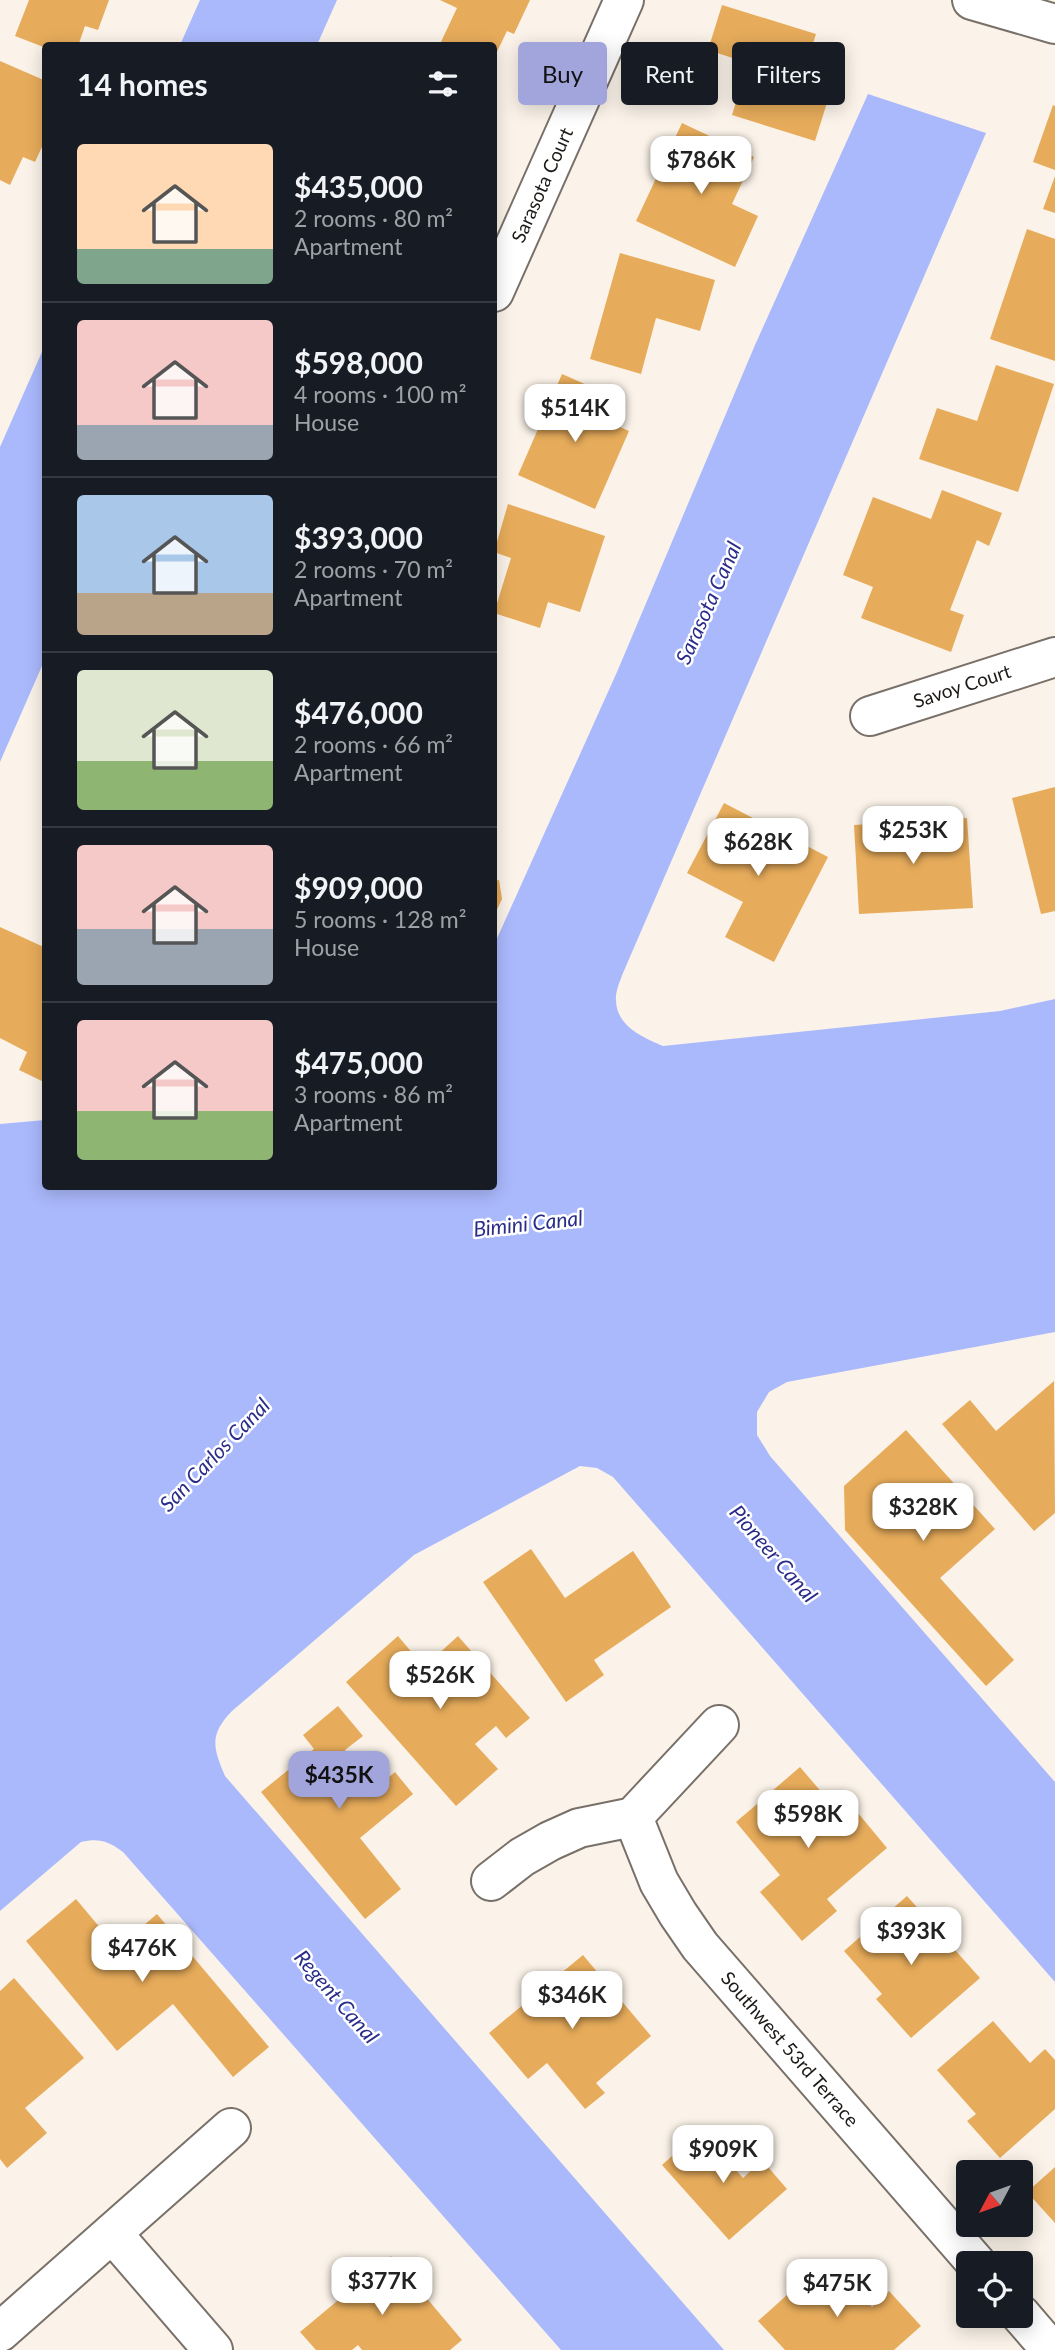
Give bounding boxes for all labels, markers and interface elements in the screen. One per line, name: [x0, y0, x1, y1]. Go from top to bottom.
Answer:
chip: Buy: [518, 42, 607, 105]
chip: Rent: [621, 42, 718, 105]
chip: Filters: [732, 42, 845, 105]
icon: filters: [424, 65, 462, 103]
text: 14 homes: [77, 66, 208, 102]
street label: Sarasota Court: [506, 124, 577, 246]
pin: $786K: [652, 136, 750, 196]
text: $786K: [666, 145, 736, 173]
text: $435,000: [294, 168, 423, 204]
icon: home: [133, 172, 217, 256]
text: 2 rooms · 80 m²: [294, 204, 453, 232]
text: Apartment: [294, 232, 402, 260]
text: $598,000: [294, 344, 423, 380]
icon: home: [133, 348, 217, 432]
text: 4 rooms · 100 m²: [294, 380, 466, 408]
pin: $514K: [526, 384, 624, 444]
text: $514K: [540, 393, 610, 421]
text: House: [294, 408, 359, 436]
text: $393,000: [294, 519, 423, 555]
icon: home: [133, 523, 217, 607]
water label: Sarasota Canal: [670, 537, 746, 667]
text: 2 rooms · 70 m²: [294, 555, 453, 583]
text: Apartment: [294, 583, 402, 611]
street label: Savoy Court: [910, 659, 1014, 712]
text: $476,000: [294, 694, 423, 730]
icon: home: [133, 698, 217, 782]
text: 2 rooms · 66 m²: [294, 730, 453, 758]
text: Apartment: [294, 758, 402, 786]
pin: $253K: [864, 806, 962, 866]
text: $253K: [878, 815, 948, 843]
pin: $628K: [709, 818, 807, 878]
text: $628K: [723, 827, 793, 855]
text: $909,000: [294, 869, 423, 905]
icon: home: [133, 873, 217, 957]
text: 5 rooms · 128 m²: [294, 905, 466, 933]
text: House: [294, 933, 359, 961]
text: $475,000: [294, 1044, 423, 1080]
icon: home: [133, 1048, 217, 1132]
text: 3 rooms · 86 m²: [294, 1080, 453, 1108]
text: Apartment: [294, 1108, 402, 1136]
water label: Bimini Canal: [472, 1204, 584, 1241]
water label: San Carlos Canal: [154, 1392, 274, 1516]
pin: $328K: [874, 1484, 972, 1543]
text: $328K: [888, 1492, 958, 1520]
water label: Pioneer Canal: [725, 1499, 823, 1607]
pin: $526K: [391, 1652, 489, 1711]
text: $526K: [405, 1660, 475, 1688]
pin: $435K: [290, 1752, 388, 1811]
text: $435K: [304, 1760, 374, 1788]
pin: $598K: [759, 1790, 857, 1850]
text: $598K: [773, 1799, 843, 1827]
pin: $393K: [862, 1908, 960, 1967]
text: $393K: [876, 1916, 946, 1944]
pin: $476K: [93, 1924, 191, 1984]
text: $476K: [107, 1933, 177, 1961]
water label: Regent Canal: [290, 1944, 385, 2048]
street label: Southwest 53rd Terrace: [717, 1966, 864, 2131]
pin: $346K: [523, 1972, 621, 2031]
text: $346K: [537, 1980, 607, 2008]
pin: $909K: [674, 2126, 772, 2185]
text: $909K: [688, 2134, 758, 2162]
north arrow: [956, 2160, 1032, 2236]
map controls: [956, 2160, 1033, 2328]
button: locate: [956, 2251, 1033, 2328]
pin: $377K: [333, 2258, 431, 2317]
pin: $475K: [788, 2260, 886, 2319]
text: $377K: [347, 2266, 417, 2294]
text: $475K: [802, 2268, 872, 2296]

